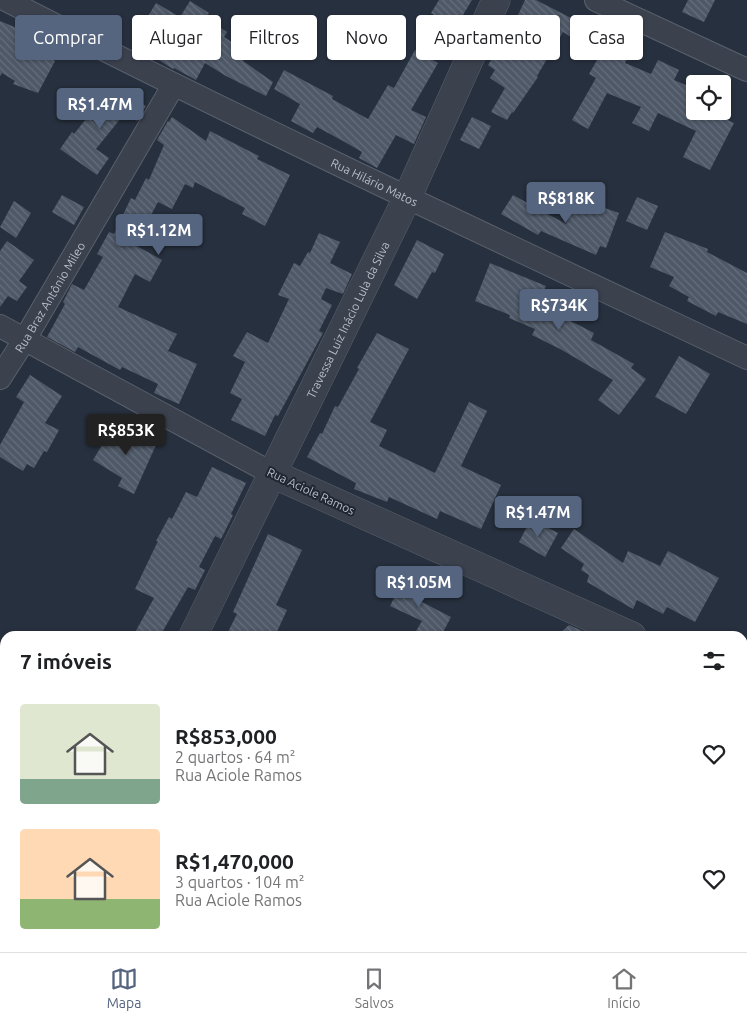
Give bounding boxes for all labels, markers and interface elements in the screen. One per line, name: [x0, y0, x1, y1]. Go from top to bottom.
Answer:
chip: Comprar: [15, 15, 122, 60]
chip: Alugar: [132, 15, 221, 60]
chip: Filtros: [231, 15, 317, 60]
chip: Novo: [327, 15, 406, 60]
chip: Apartamento: [416, 15, 560, 60]
chip: Casa: [570, 15, 643, 60]
map controls: [686, 75, 731, 120]
button: locate: [686, 75, 731, 120]
pin: R$1.47M: [54, 88, 146, 130]
text: R$1.47M: [68, 95, 132, 113]
street label: Rua Hilário Matos: [329, 155, 420, 208]
pin: R$818K: [525, 182, 607, 224]
text: R$818K: [537, 189, 595, 207]
pin: R$1.12M: [113, 214, 205, 256]
text: R$1.12M: [127, 221, 191, 239]
street label: Rua Braz Antônio Mileo: [12, 239, 87, 355]
street label: Travessa Luiz Inácio Lula da Silva: [304, 239, 391, 400]
pin: R$734K: [518, 288, 600, 331]
text: R$734K: [530, 296, 588, 314]
pin: R$853K: [85, 414, 167, 456]
text: R$853K: [97, 421, 155, 439]
street label: Rua Aciole Ramos: [265, 465, 357, 517]
pin: R$1.47M: [492, 496, 584, 538]
text: R$1.47M: [506, 503, 570, 521]
pin: R$1.05M: [373, 566, 465, 608]
text: R$1.05M: [387, 573, 451, 591]
icon: filters: [700, 647, 728, 675]
text: 7 imóveis: [20, 649, 112, 673]
icon: home: [60, 724, 120, 784]
text: R$853,000: [175, 724, 277, 748]
icon: heart: [700, 740, 728, 768]
text: 2 quartos · 64 m²: [175, 748, 296, 766]
text: Rua Aciole Ramos: [175, 766, 302, 784]
icon: home: [60, 849, 120, 909]
text: R$1,470,000: [175, 849, 294, 873]
icon: heart: [700, 865, 728, 893]
text: 3 quartos · 104 m²: [175, 873, 305, 891]
text: Rua Aciole Ramos: [175, 891, 302, 909]
tab: Mapa: [107, 965, 141, 1011]
tab: Salvos: [355, 965, 394, 1011]
tab: Início: [607, 965, 640, 1011]

